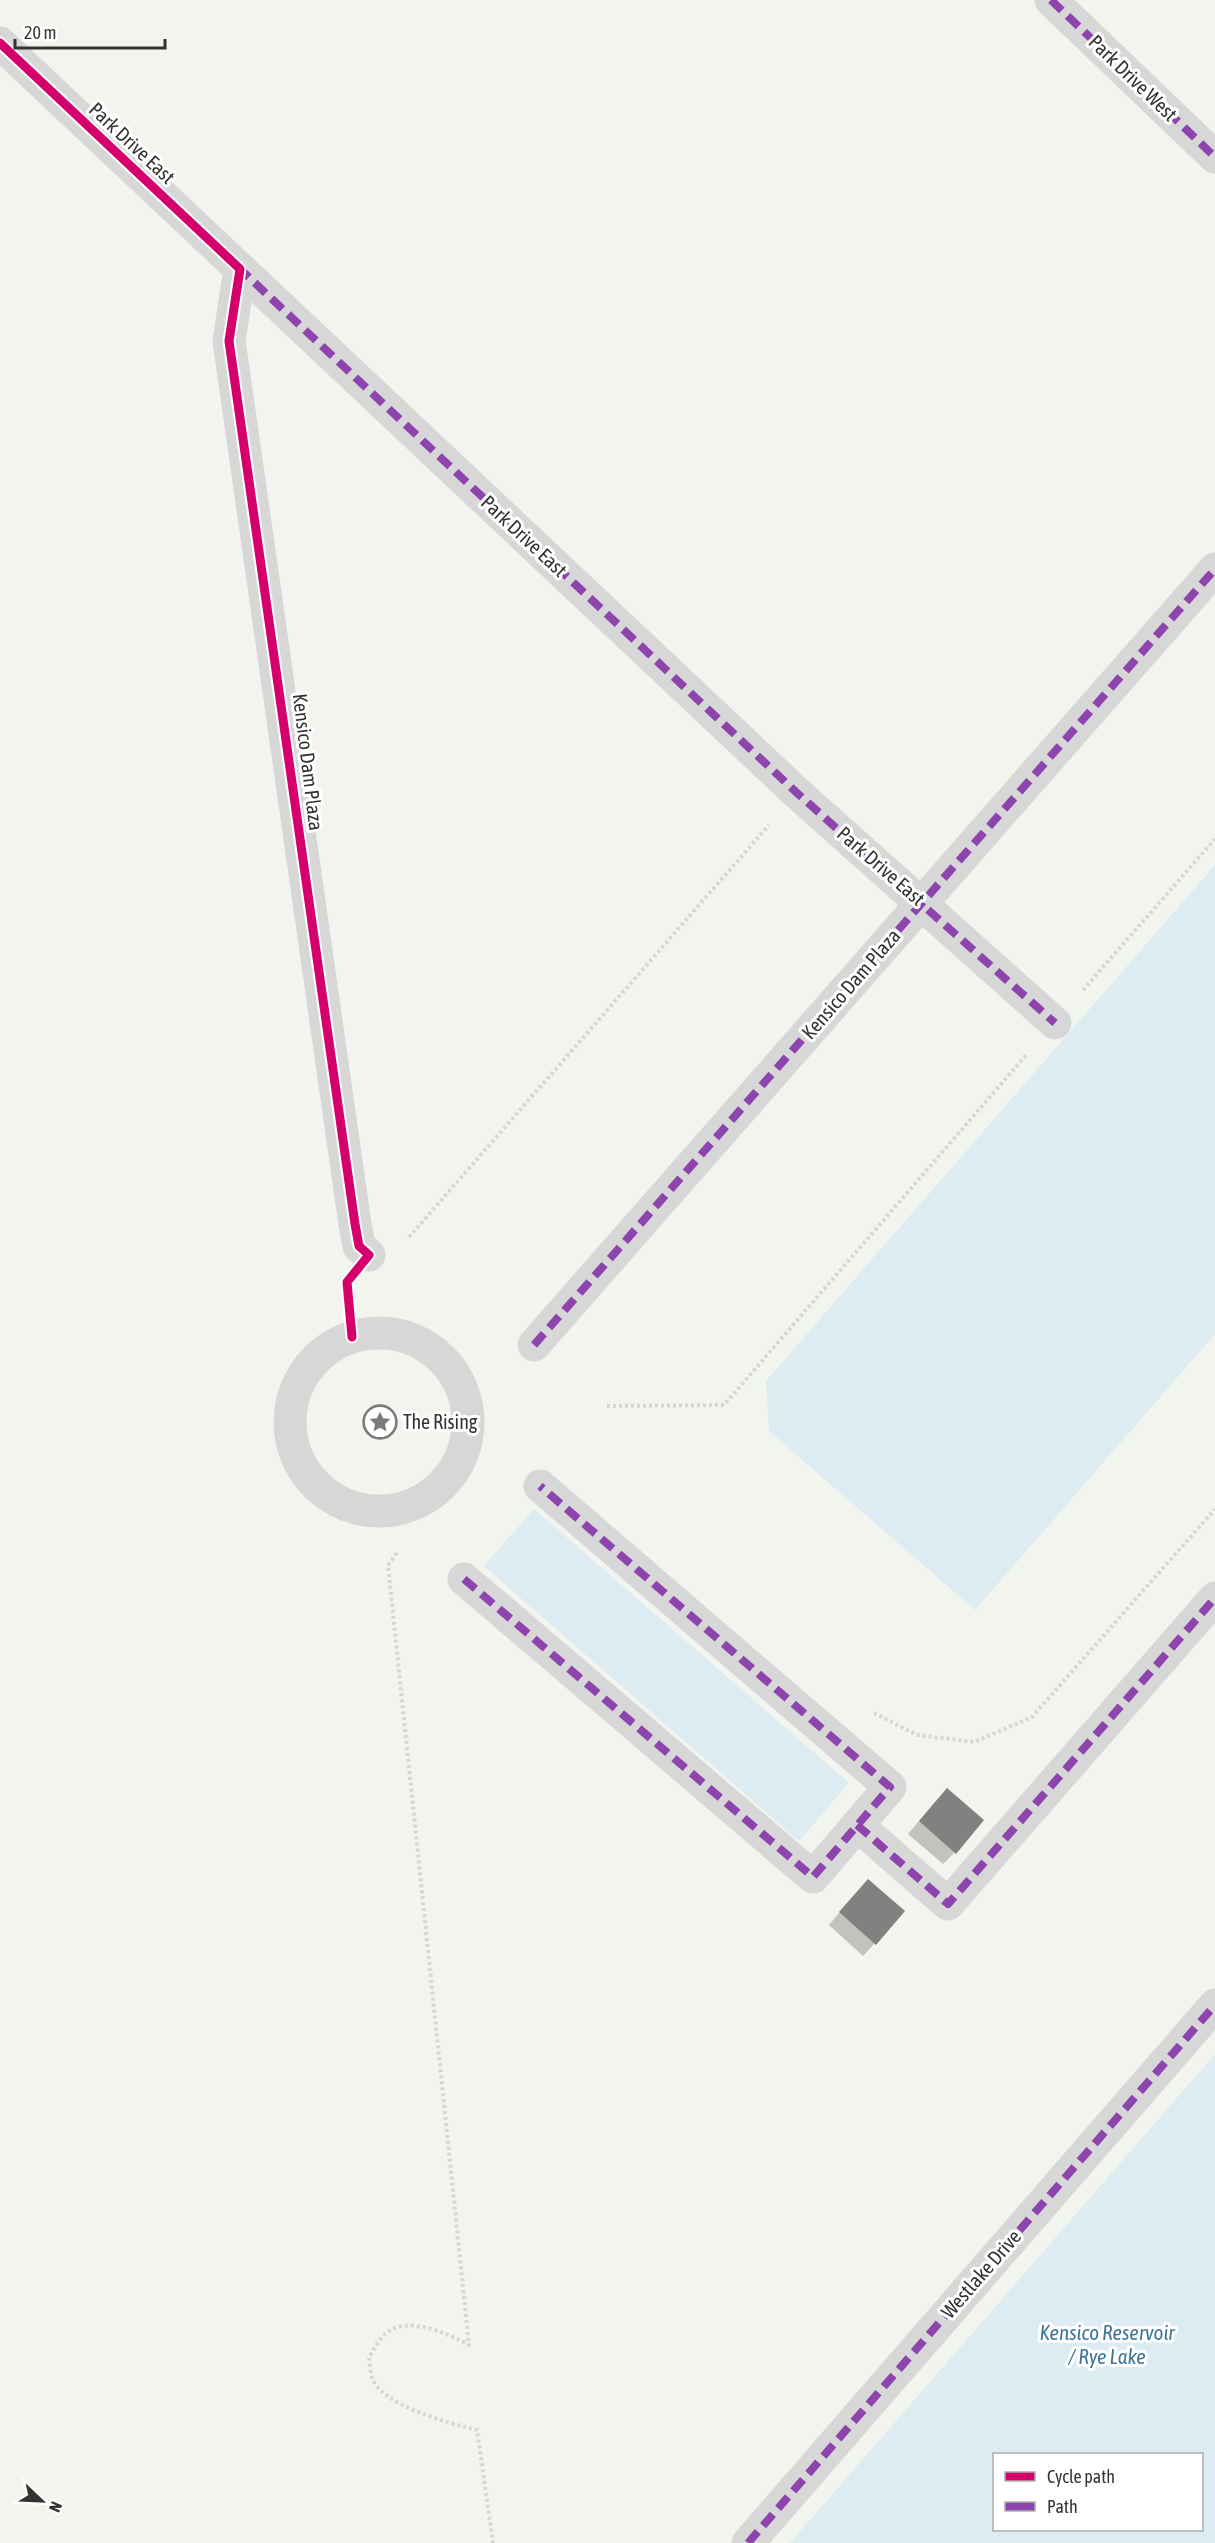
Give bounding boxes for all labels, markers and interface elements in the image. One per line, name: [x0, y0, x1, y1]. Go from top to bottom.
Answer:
scale bar: [15, 12, 165, 50]
text: 20 m: [24, 22, 56, 43]
street label: Park Drive West: [1085, 30, 1182, 126]
street label: Park Drive East: [85, 97, 180, 188]
street label: Park Drive East: [477, 490, 572, 581]
street label: Kensico Dam Plaza: [289, 692, 328, 832]
street label: Park Drive East: [833, 821, 930, 910]
street label: Kensico Dam Plaza: [797, 924, 905, 1043]
place icon: The Rising: [362, 1404, 398, 1440]
place label: The Rising: [403, 1410, 478, 1433]
street label: Westlake Drive: [936, 2225, 1025, 2323]
water label: Kensico Reservoir / Rye Lake: [1040, 2320, 1175, 2368]
legend: [993, 2453, 1203, 2531]
text: Cycle path: [1047, 2466, 1115, 2487]
north arrow: [12, 2471, 72, 2531]
text: Path: [1047, 2496, 1078, 2517]
text: N: [46, 2499, 66, 2515]

